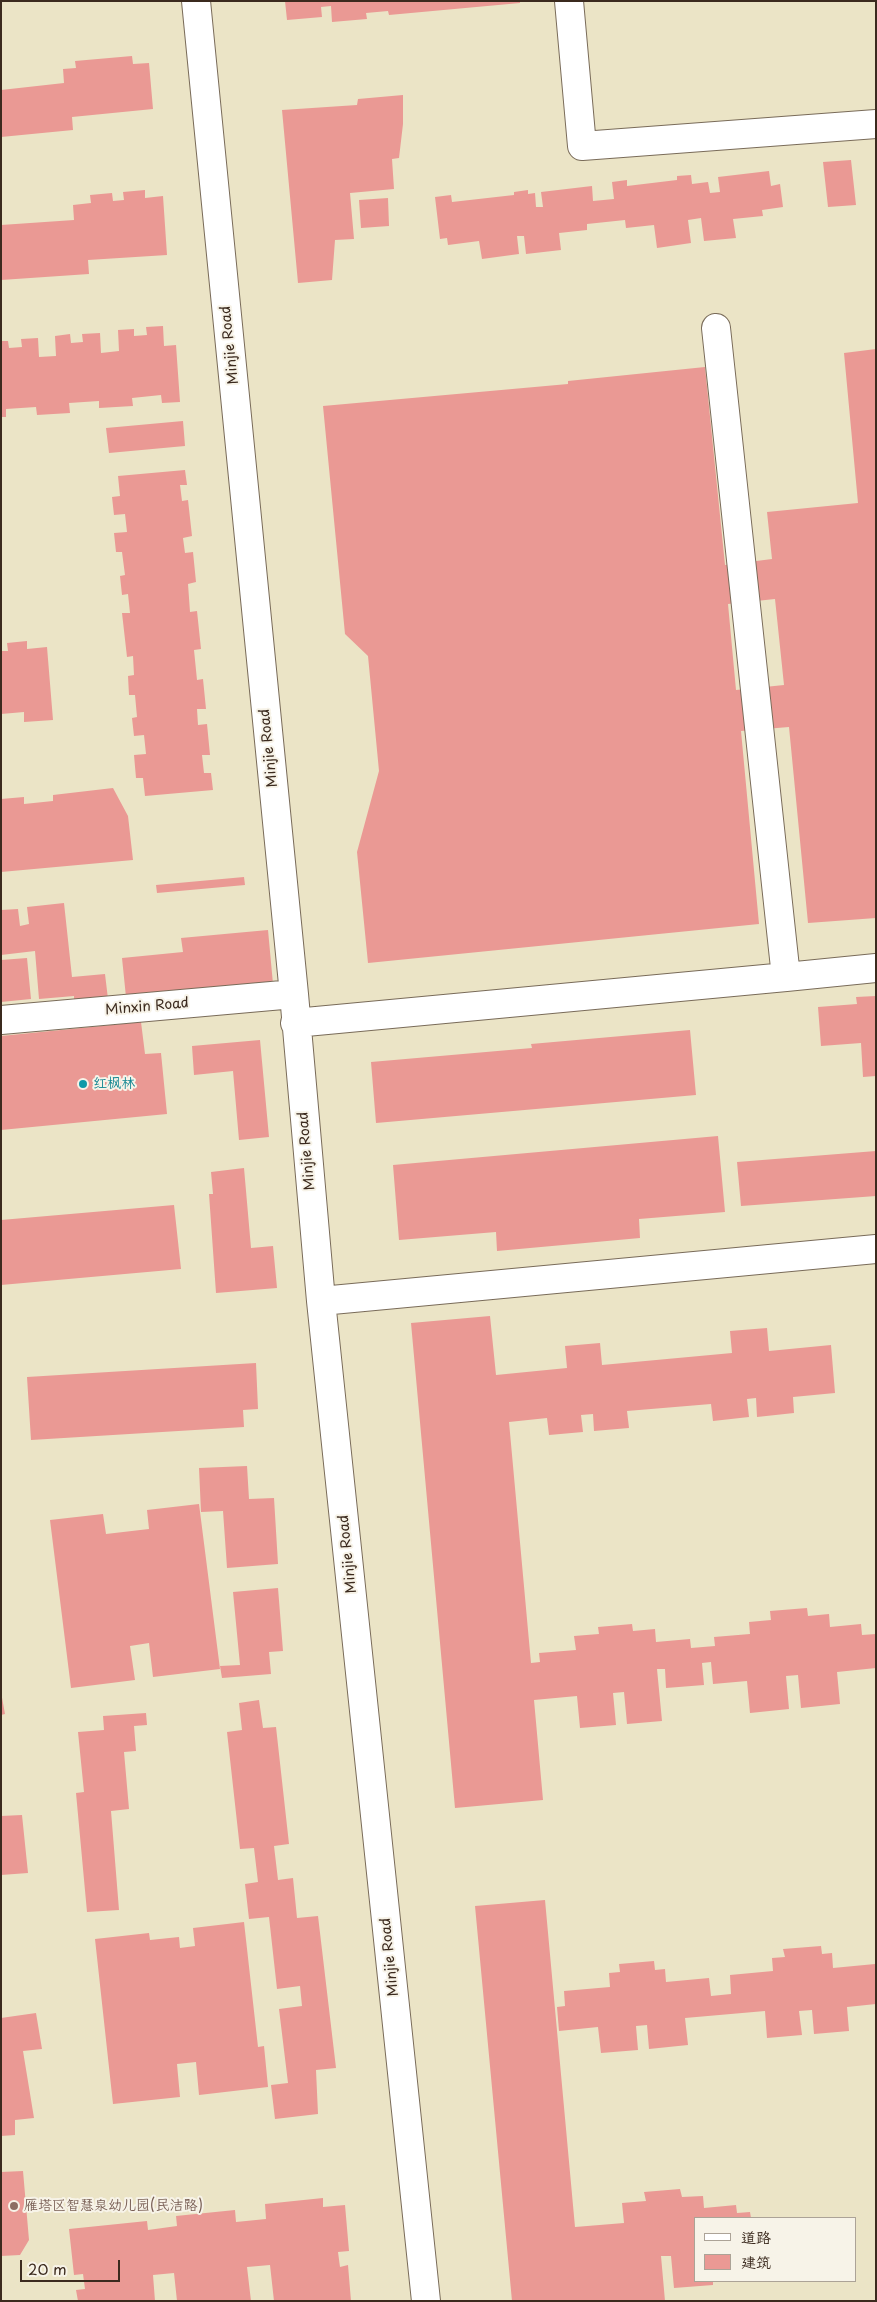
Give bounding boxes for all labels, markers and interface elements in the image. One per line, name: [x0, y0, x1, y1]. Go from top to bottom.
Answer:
street label: Minjie Road: [218, 305, 242, 385]
street label: Minjie Road: [257, 708, 281, 788]
street label: Minxin Road: [104, 995, 190, 1019]
place label: 红枫林: [93, 1076, 135, 1092]
marker: 红枫林: [77, 1078, 89, 1090]
street label: Minjie Road: [295, 1111, 319, 1191]
street label: Minjie Road: [336, 1514, 360, 1594]
street label: Minjie Road: [378, 1917, 402, 1997]
place label: 雁塔区智慧泉幼儿园(民洁路): [24, 2198, 203, 2214]
marker: 雁塔区智慧泉幼儿园(民洁路): [8, 2200, 20, 2212]
legend: [694, 2217, 857, 2282]
text: 道路: [741, 2225, 771, 2248]
scale bar: [22, 2250, 122, 2282]
text: 建筑: [741, 2250, 771, 2273]
text: 20 m: [28, 2257, 67, 2280]

